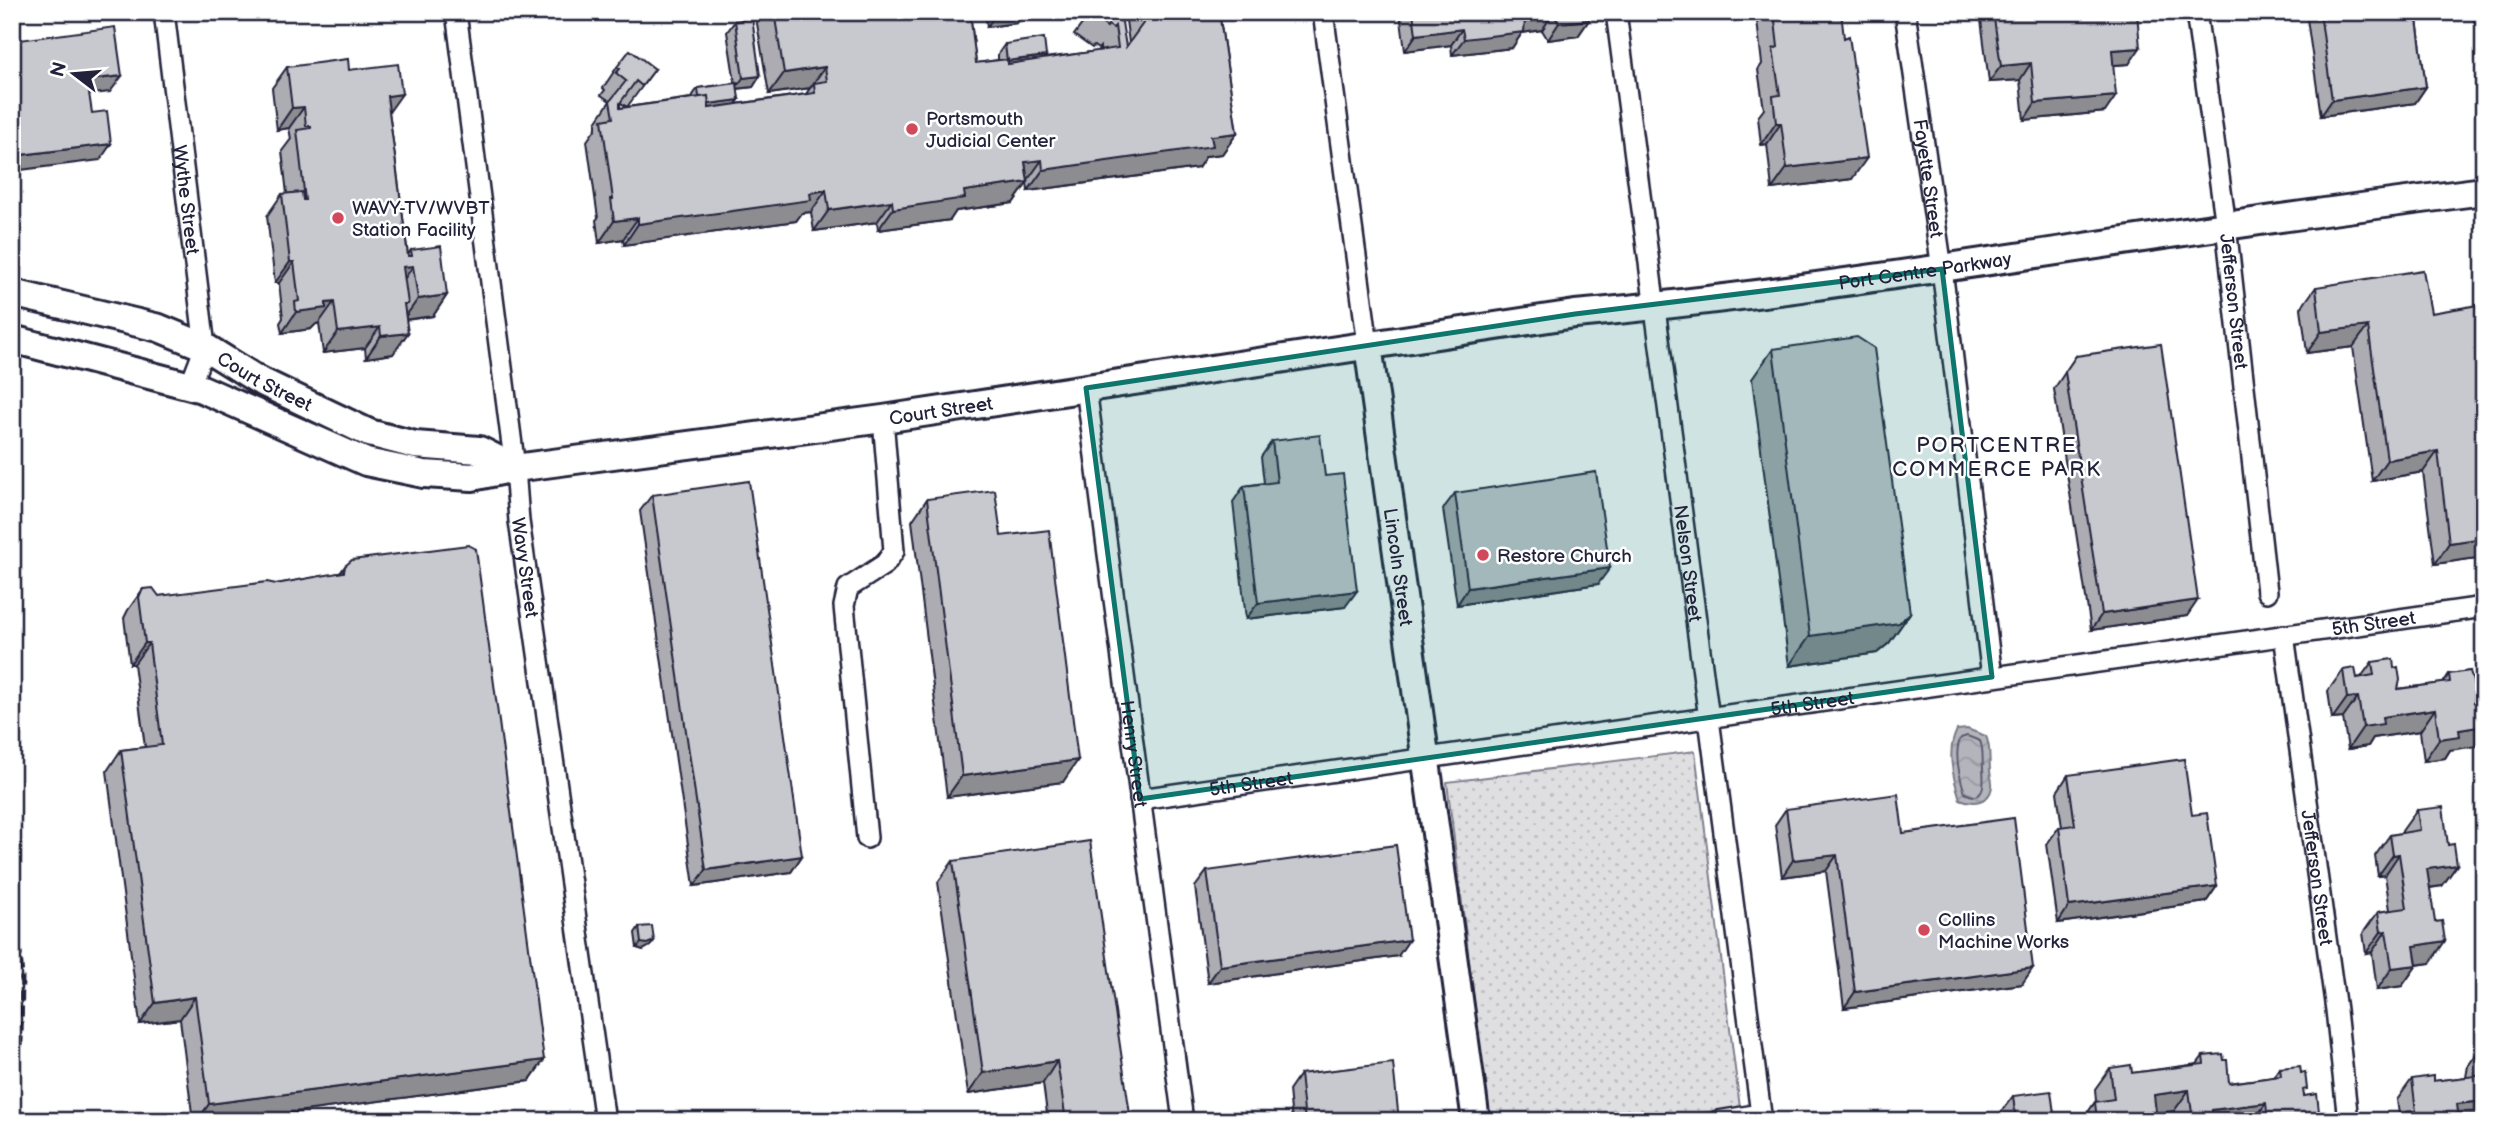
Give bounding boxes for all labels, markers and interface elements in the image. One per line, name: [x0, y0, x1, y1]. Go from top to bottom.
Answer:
north arrow: [38, 38, 108, 108]
text: N: [46, 60, 72, 80]
place label: Portsmouth Judicial Center: [926, 108, 1056, 153]
street label: Fayette Street: [1908, 118, 1947, 240]
marker: Portsmouth Judicial Center: [904, 121, 920, 137]
street label: Wythe Street: [167, 144, 204, 256]
place label: WAVY-TV/WVBT Station Facility: [352, 197, 490, 242]
marker: WAVY-TV/WVBT Station Facility: [330, 210, 346, 226]
street label: Jefferson Street: [2214, 232, 2252, 371]
street label: Port Centre Parkway: [1837, 248, 2013, 296]
street label: Court Street: [212, 347, 316, 417]
street label: Court Street: [888, 392, 995, 431]
district label: PORTCENTRE COMMERCE PARK: [1892, 433, 2102, 482]
street label: Nelson Street: [1668, 504, 1706, 623]
street label: Lincoln Street: [1378, 507, 1417, 628]
street label: Wavy Street: [506, 516, 543, 620]
place label: Restore Church: [1497, 545, 1632, 568]
marker: Restore Church: [1475, 547, 1491, 563]
street label: 5th Street: [2330, 607, 2417, 642]
street label: 5th Street: [1769, 687, 1856, 722]
street label: Henry Street: [1114, 699, 1151, 809]
street label: 5th Street: [1208, 767, 1295, 802]
street label: Jefferson Street: [2295, 809, 2337, 947]
place label: Collins Machine Works: [1938, 909, 2069, 954]
marker: Collins Machine Works: [1916, 922, 1932, 938]

